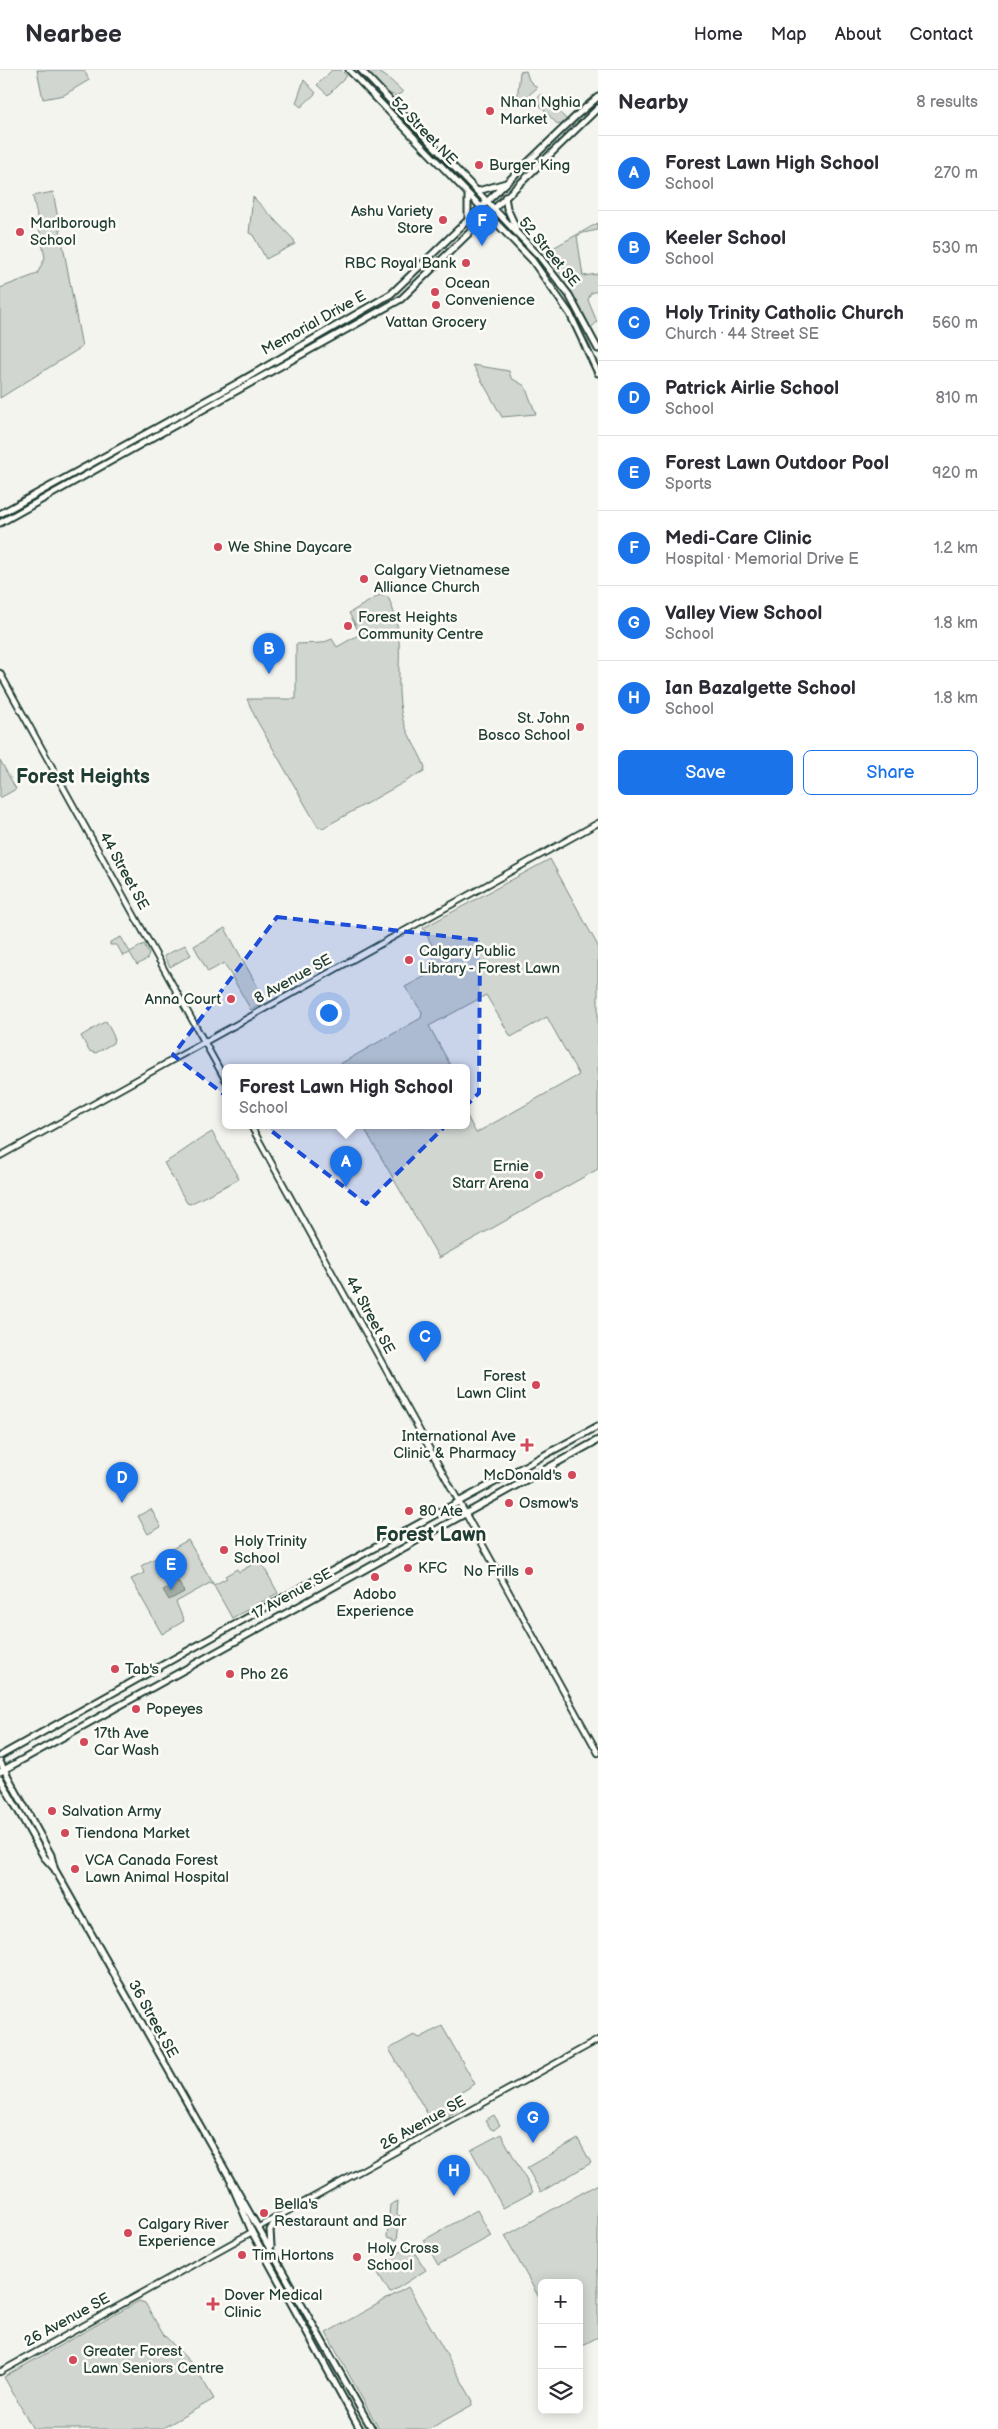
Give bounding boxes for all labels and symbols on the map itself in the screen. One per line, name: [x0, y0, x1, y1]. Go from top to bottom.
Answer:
street label: 52 Street NE: [387, 93, 461, 169]
place label: Nhan Nghia Market: [500, 93, 581, 129]
marker: Nhan Nghia Market: [484, 105, 496, 117]
place label: Burger King: [489, 156, 570, 175]
marker: Burger King: [473, 159, 485, 171]
place label: Ashu Variety Store: [351, 202, 433, 238]
pin: F: [466, 205, 498, 246]
street label: 52 Street SE: [514, 213, 584, 291]
place label: Marlborough School: [30, 214, 116, 250]
marker: Ashu Variety Store: [437, 214, 449, 226]
marker: Marlborough School: [14, 226, 26, 238]
place label: RBC Royal Bank: [345, 254, 457, 273]
marker: RBC Royal Bank: [460, 257, 472, 269]
place label: Ocean Convenience: [445, 274, 535, 310]
street label: Memorial Drive E: [258, 286, 370, 360]
marker: Ocean Convenience: [429, 286, 441, 298]
marker: Vattan Grocery: [430, 299, 442, 311]
place label: Vattan Grocery: [385, 313, 487, 332]
place label: We Shine Daycare: [228, 538, 352, 557]
marker: We Shine Daycare: [212, 541, 224, 553]
place label: Calgary Vietnamese Alliance Church: [374, 561, 510, 597]
marker: Calgary Vietnamese Alliance Church: [358, 573, 370, 585]
place label: Forest Heights Community Centre: [358, 608, 483, 644]
marker: Forest Heights Community Centre: [342, 620, 354, 632]
pin: B: [253, 633, 285, 674]
place label: St. John Bosco School: [478, 709, 570, 745]
marker: St. John Bosco School: [574, 721, 586, 733]
district label: Forest Heights: [16, 765, 150, 789]
street label: 44 Street SE: [95, 829, 153, 913]
place label: Calgary Public Library - Forest Lawn: [419, 942, 560, 978]
street label: 8 Avenue SE: [251, 950, 335, 1008]
marker: Calgary Public Library - Forest Lawn: [403, 954, 415, 966]
place label: Anna Court: [145, 990, 221, 1009]
marker: Anna Court: [225, 993, 237, 1005]
your location: [316, 1000, 342, 1026]
pin: A: [330, 1146, 362, 1187]
place label: Ernie Starr Arena: [452, 1157, 529, 1193]
marker: Ernie Starr Arena: [533, 1169, 545, 1181]
street label: 44 Street SE: [341, 1273, 399, 1357]
pin: C: [409, 1321, 441, 1362]
place label: Forest Lawn Clint: [456, 1367, 526, 1403]
marker: Forest Lawn Clint: [530, 1379, 542, 1391]
place label: International Ave Clinic & Pharmacy: [393, 1427, 516, 1463]
marker: International Ave Clinic & Pharmacy: [520, 1438, 534, 1452]
pin: D: [106, 1462, 138, 1503]
place label: McDonald's: [483, 1466, 563, 1485]
marker: McDonald's: [566, 1469, 578, 1481]
place label: Osmow's: [519, 1494, 579, 1513]
marker: Osmow's: [503, 1497, 515, 1509]
place label: 80 Ate: [419, 1502, 463, 1521]
marker: 80 Ate: [403, 1505, 415, 1517]
district label: Forest Lawn: [376, 1523, 486, 1547]
place label: Holy Trinity School: [234, 1532, 307, 1568]
marker: Holy Trinity School: [218, 1544, 230, 1556]
pin: E: [155, 1549, 187, 1590]
place label: KFC: [418, 1559, 448, 1578]
marker: KFC: [402, 1562, 414, 1574]
place label: No Frills: [463, 1562, 520, 1581]
street label: 17 Avenue SE: [248, 1564, 336, 1624]
marker: No Frills: [523, 1565, 535, 1577]
marker: Adobo Experience: [369, 1571, 381, 1583]
place label: Adobo Experience: [336, 1585, 414, 1621]
place label: Tab's: [125, 1660, 160, 1679]
marker: Tab's: [109, 1663, 121, 1675]
place label: Pho 26: [240, 1665, 288, 1684]
marker: Pho 26: [224, 1668, 236, 1680]
place label: Popeyes: [146, 1700, 204, 1719]
marker: Popeyes: [130, 1703, 142, 1715]
place label: 17th Ave Car Wash: [94, 1724, 159, 1760]
marker: 17th Ave Car Wash: [78, 1736, 90, 1748]
place label: Salvation Army: [62, 1802, 162, 1821]
marker: Salvation Army: [46, 1805, 58, 1817]
place label: Tiendona Market: [75, 1824, 190, 1843]
marker: Tiendona Market: [59, 1827, 71, 1839]
place label: VCA Canada Forest Lawn Animal Hospital: [85, 1851, 229, 1887]
marker: VCA Canada Forest Lawn Animal Hospital: [69, 1863, 81, 1875]
street label: 36 Street SE: [124, 1977, 182, 2061]
street label: 26 Avenue SE: [377, 2092, 469, 2154]
pin: G: [517, 2102, 549, 2143]
pin: H: [438, 2155, 470, 2196]
place label: Bella's Restaraunt and Bar: [274, 2195, 407, 2231]
marker: Bella's Restaraunt and Bar: [258, 2207, 270, 2219]
place label: Calgary River Experience: [138, 2215, 229, 2251]
marker: Calgary River Experience: [122, 2227, 134, 2239]
place label: Holy Cross School: [367, 2239, 439, 2275]
place label: Tim Hortons: [252, 2246, 335, 2265]
marker: Tim Hortons: [236, 2249, 248, 2261]
marker: Holy Cross School: [351, 2251, 363, 2263]
place label: Dover Medical Clinic: [224, 2286, 322, 2322]
street label: 26 Avenue SE: [21, 2289, 113, 2351]
marker: Dover Medical Clinic: [206, 2297, 220, 2311]
place label: Greater Forest Lawn Seniors Centre: [83, 2342, 224, 2378]
marker: Greater Forest Lawn Seniors Centre: [67, 2354, 79, 2366]

